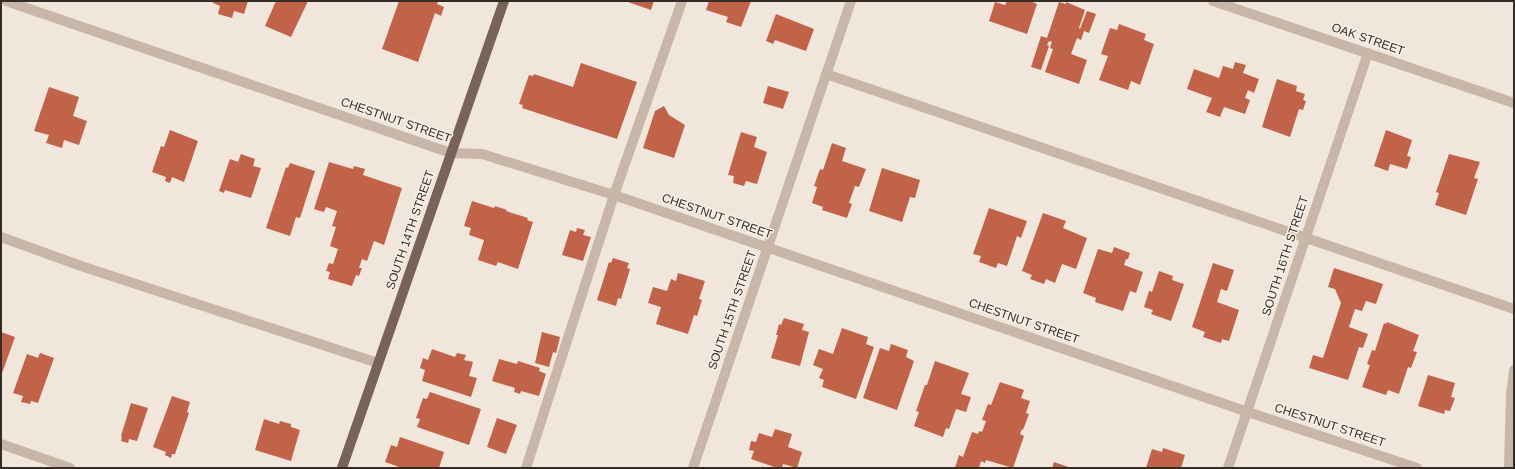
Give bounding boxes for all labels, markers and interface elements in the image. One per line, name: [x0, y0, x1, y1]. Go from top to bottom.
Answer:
street label: OAK STREET: [1330, 20, 1407, 58]
street label: CHESTNUT STREET: [339, 95, 454, 146]
street label: SOUTH 14TH STREET: [383, 168, 437, 292]
street label: CHESTNUT STREET: [660, 191, 775, 242]
street label: SOUTH 16TH STREET: [1259, 194, 1311, 318]
street label: SOUTH 15TH STREET: [705, 248, 759, 372]
street label: CHESTNUT STREET: [967, 296, 1082, 347]
street label: CHESTNUT STREET: [1273, 400, 1388, 450]

